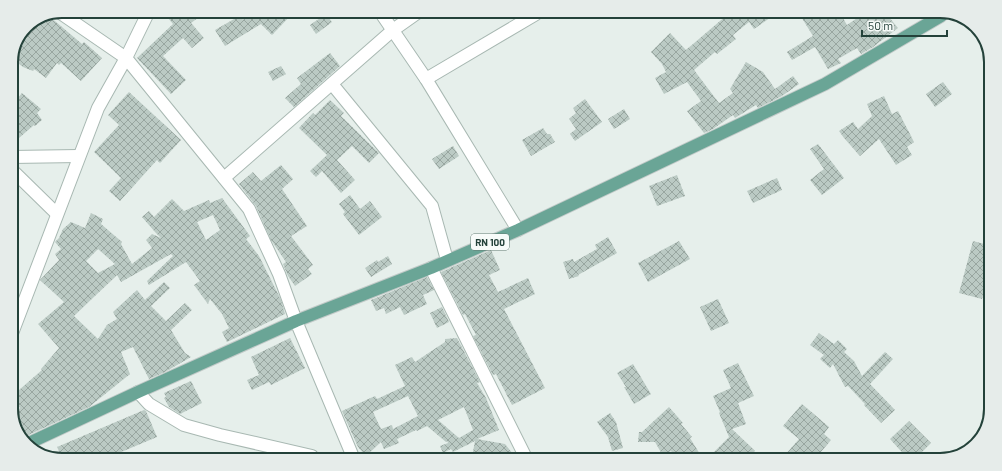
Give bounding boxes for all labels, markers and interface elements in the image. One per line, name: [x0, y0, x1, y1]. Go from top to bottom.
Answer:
scale bar: [862, 12, 947, 38]
text: 50 m: [868, 18, 893, 32]
road number: RN 100: [471, 234, 509, 250]

